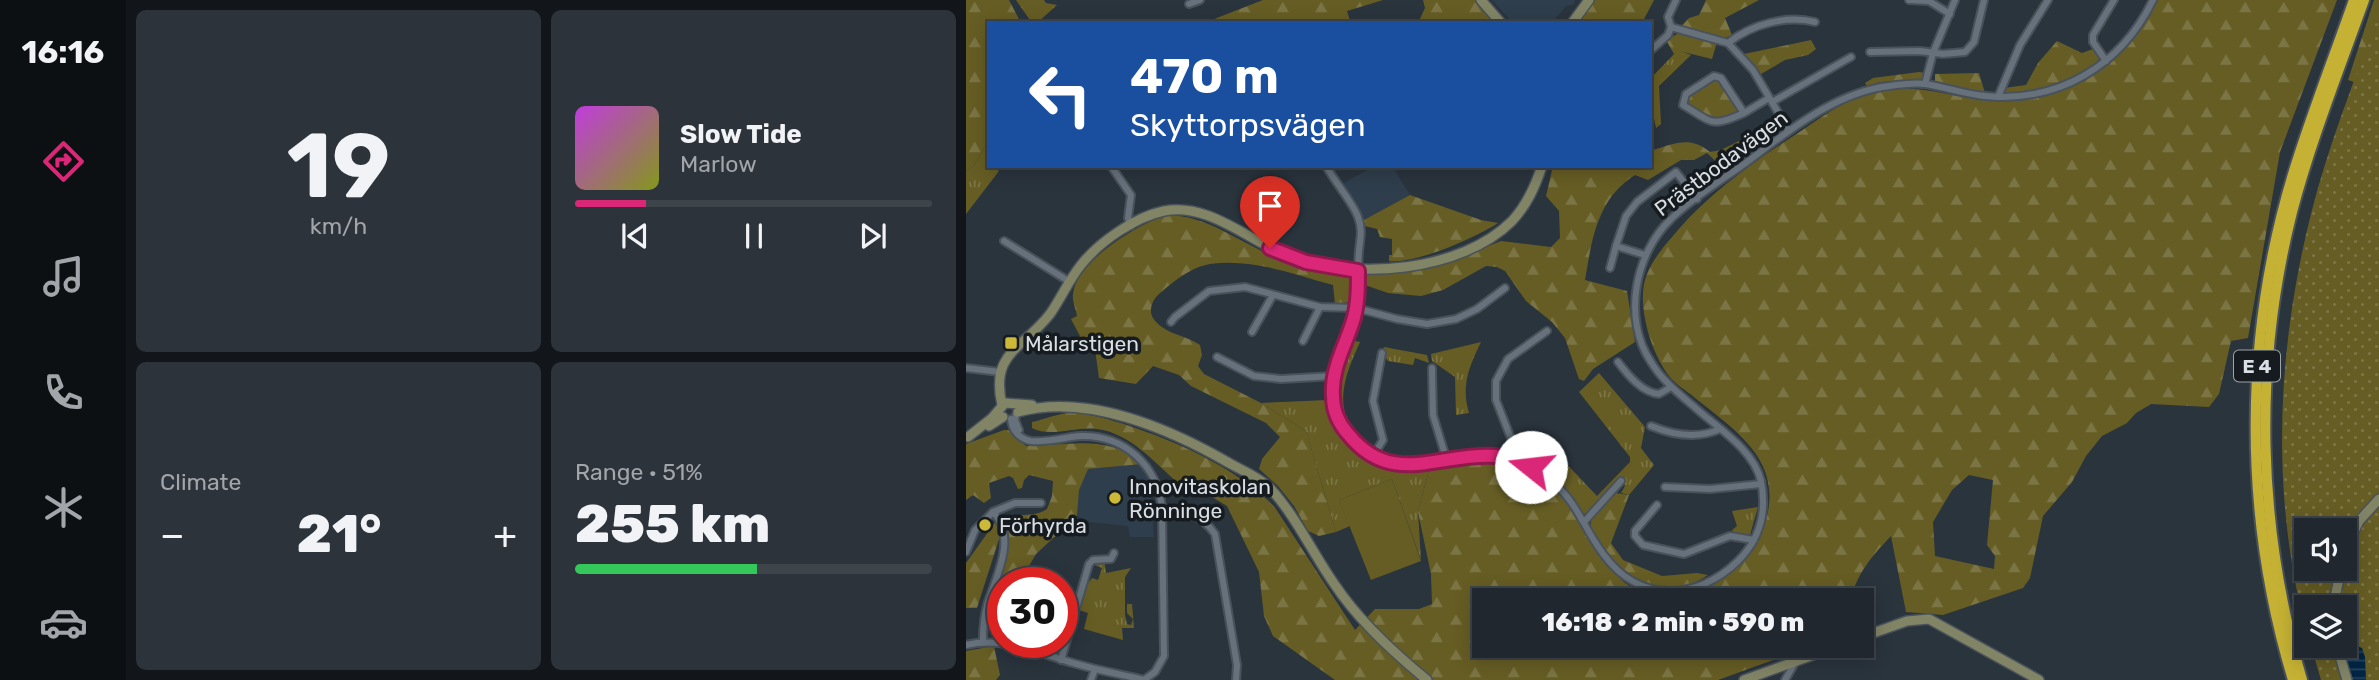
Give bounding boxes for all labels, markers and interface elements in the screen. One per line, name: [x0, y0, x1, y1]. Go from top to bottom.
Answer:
text: 16:16: [22, 33, 104, 71]
text: 470 m: [1130, 47, 1279, 105]
icon: left: [1015, 49, 1106, 140]
street label: Prästbodavägen: [1650, 105, 1792, 221]
text: Skyttorpsvägen: [1130, 106, 1366, 144]
text: 19: [287, 112, 390, 220]
text: Slow Tide: [680, 119, 802, 150]
icon: directions: [39, 137, 88, 186]
text: Marlow: [680, 150, 757, 178]
pin: [1240, 176, 1300, 248]
icon: arrive: [1251, 187, 1289, 225]
text: km/h: [310, 212, 367, 240]
icon: previous: [616, 217, 654, 255]
icon: pause: [735, 217, 773, 255]
icon: next: [854, 217, 892, 255]
icon: music: [39, 252, 88, 301]
place label: Målarstigen: [1025, 331, 1139, 356]
marker: Målarstigen: [1003, 335, 1019, 351]
road number: E 4: [2234, 350, 2280, 382]
icon: phone: [39, 368, 88, 417]
position arrow: [1494, 430, 1568, 504]
text: Range · 51%: [575, 458, 703, 486]
text: Climate: [160, 468, 241, 496]
place label: Innovitaskolan Rönninge: [1129, 474, 1271, 523]
icon: climate: [39, 483, 88, 532]
marker: Innovitaskolan Rönninge: [1107, 490, 1123, 506]
text: 255 km: [575, 493, 770, 555]
text: 21°: [297, 503, 381, 565]
text: −: [160, 512, 185, 558]
text: +: [493, 512, 517, 558]
place label: Förhyrda: [999, 513, 1087, 538]
marker: Förhyrda: [977, 517, 993, 533]
map controls: [2294, 518, 2357, 658]
button: sound: [2294, 518, 2357, 581]
speed limit sign: 30: [987, 567, 1078, 658]
button: layers: [2294, 595, 2357, 658]
icon: car: [39, 598, 88, 647]
text: 16:18 · 2 min · 590 m: [1542, 607, 1804, 638]

